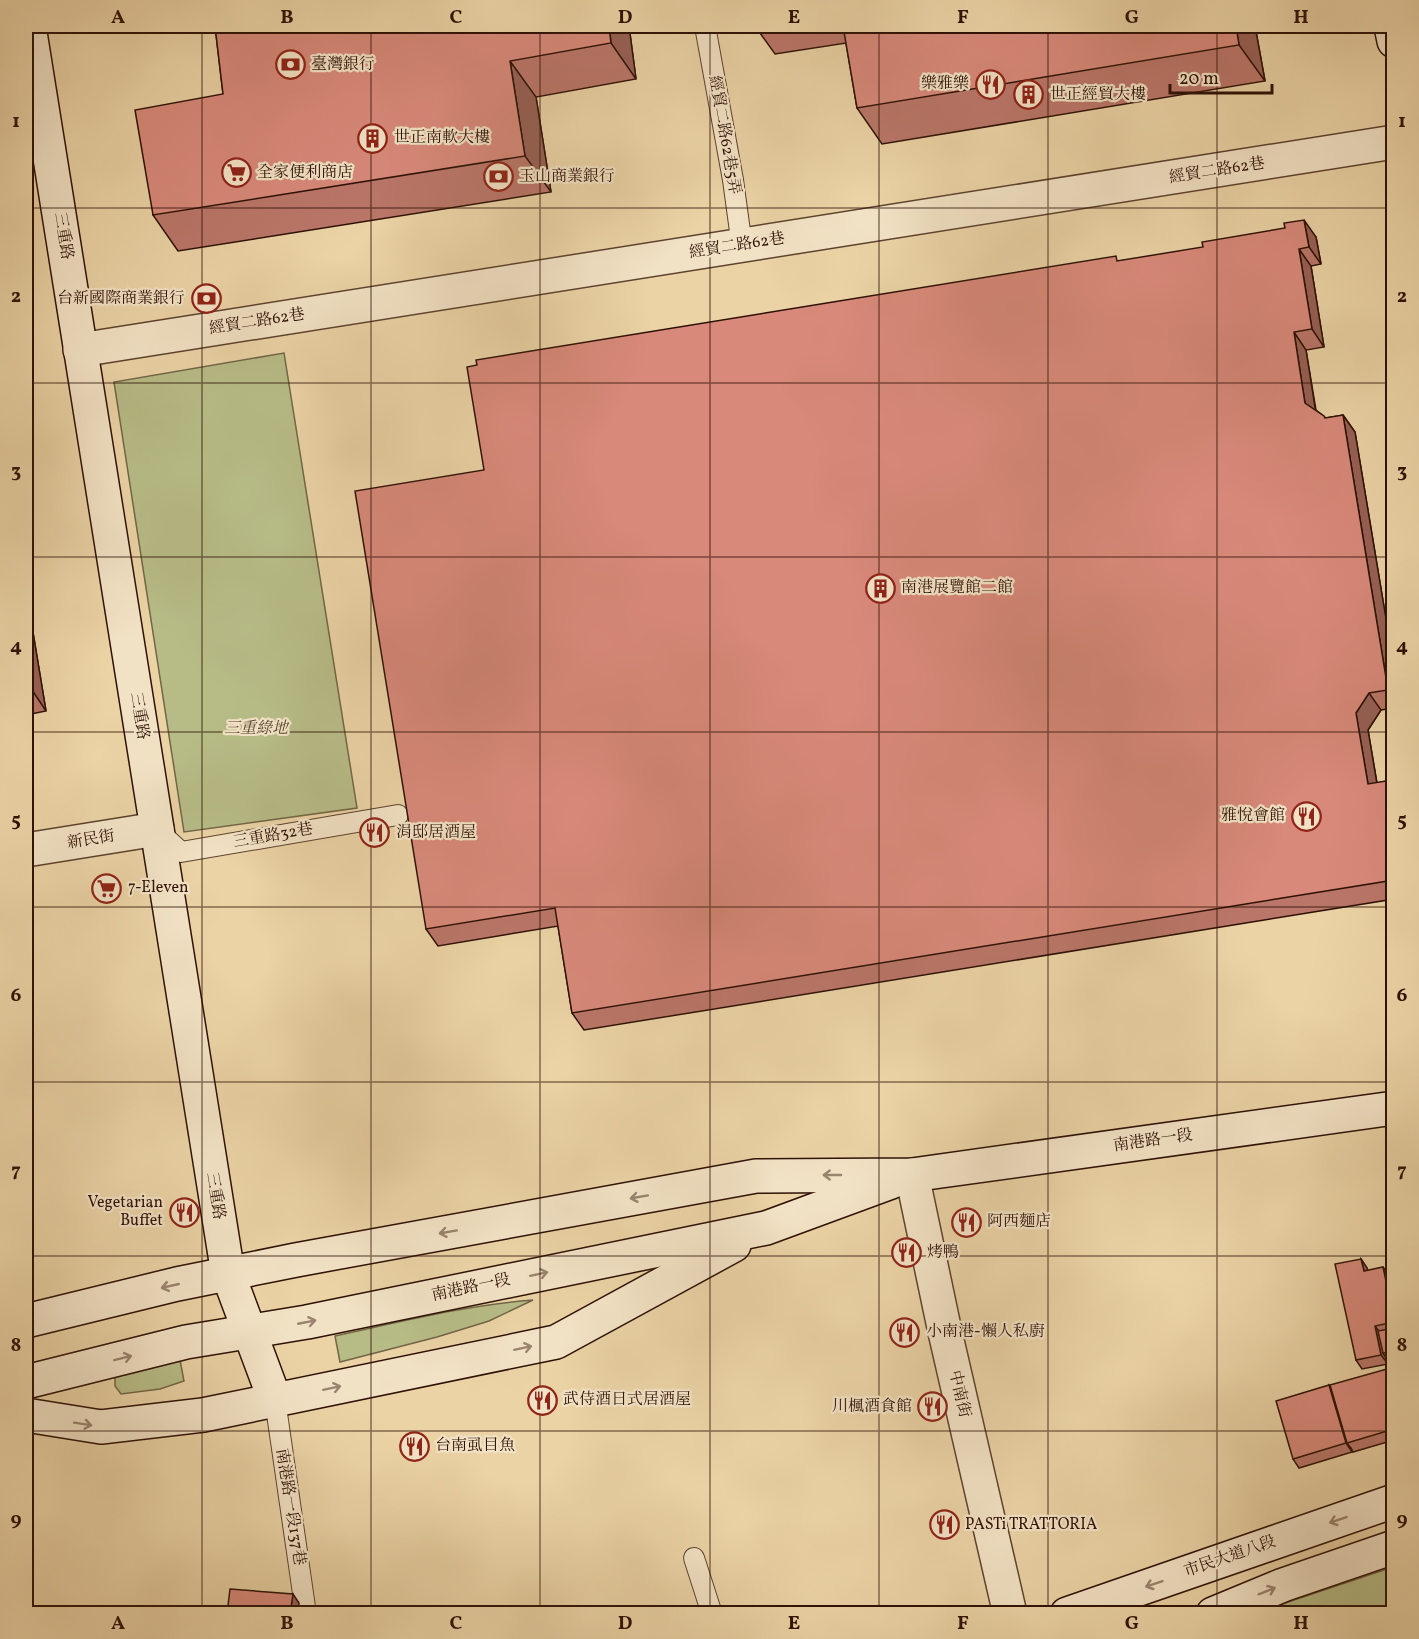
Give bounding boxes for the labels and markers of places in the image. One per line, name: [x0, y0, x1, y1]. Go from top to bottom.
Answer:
bank icon: 臺灣銀行: [274, 49, 306, 81]
place label: 臺灣銀行: [311, 54, 375, 76]
restaurant icon: 樂雅樂: [974, 68, 1006, 100]
place label: 樂雅樂: [921, 73, 969, 95]
building icon: 世正經貿大樓: [1013, 79, 1045, 111]
place label: 世正經貿大樓: [1050, 84, 1146, 106]
building icon: 世正南軟大樓: [357, 122, 389, 154]
place label: 世正南軟大樓: [394, 127, 490, 149]
supermarket icon: 全家便利商店: [220, 157, 252, 189]
bank icon: 玉山商業銀行: [482, 161, 514, 193]
place label: 全家便利商店: [257, 162, 353, 184]
place label: 玉山商業銀行: [519, 166, 615, 188]
bank icon: 台新國際商業銀行: [190, 283, 222, 315]
place label: 台新國際商業銀行: [57, 288, 185, 310]
building icon: 南港展覽館二館: [864, 572, 896, 604]
place label: 南港展覽館二館: [901, 577, 1013, 599]
restaurant icon: 雅悅會館: [1290, 800, 1322, 832]
place label: 雅悅會館: [1221, 805, 1285, 827]
restaurant icon: 涓邸居酒屋: [359, 817, 391, 849]
place label: 涓邸居酒屋: [396, 822, 476, 844]
supermarket icon: 7-Eleven: [91, 872, 123, 904]
place label: 7-Eleven: [128, 877, 189, 899]
place label: Vegetarian Buffet: [88, 1192, 163, 1232]
restaurant icon: Vegetarian Buffet: [168, 1196, 200, 1228]
restaurant icon: 阿西麵店: [950, 1206, 982, 1238]
place label: 阿西麵店: [987, 1211, 1051, 1233]
restaurant icon: 烤鴨: [890, 1237, 922, 1269]
place label: 烤鴨: [927, 1242, 959, 1264]
restaurant icon: 小南港-懶人私廚: [889, 1316, 921, 1348]
place label: 小南港-懶人私廚: [926, 1321, 1045, 1343]
restaurant icon: 武侍酒日式居酒屋: [526, 1384, 558, 1416]
place label: 武侍酒日式居酒屋: [563, 1389, 691, 1411]
restaurant icon: 川楓酒食館: [917, 1391, 949, 1423]
place label: 川楓酒食館: [832, 1396, 912, 1418]
restaurant icon: 台南虱目魚: [398, 1430, 430, 1462]
place label: 台南虱目魚: [435, 1435, 515, 1457]
restaurant icon: PASTi TRATTORIA: [928, 1509, 960, 1541]
place label: PASTi TRATTORIA: [965, 1514, 1097, 1536]

